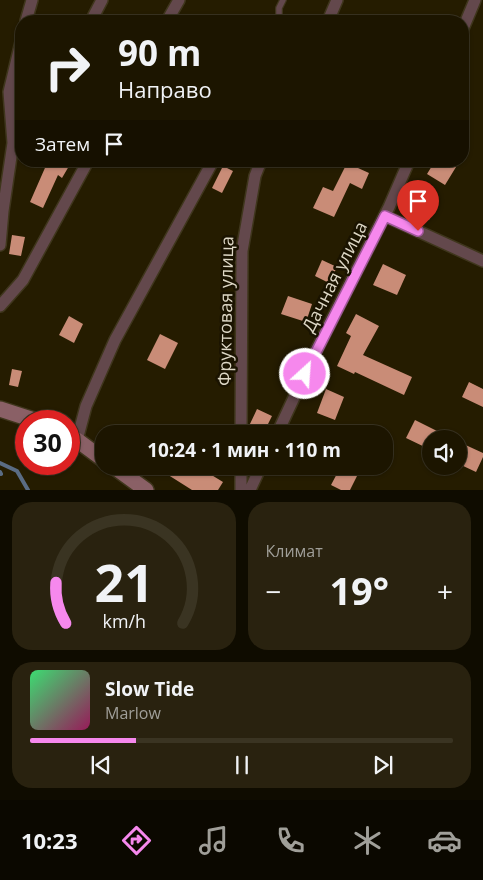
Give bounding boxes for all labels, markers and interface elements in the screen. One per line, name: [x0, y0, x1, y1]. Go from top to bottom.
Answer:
text: 90 m: [118, 29, 201, 76]
icon: right: [35, 35, 100, 100]
text: Направо: [118, 74, 212, 104]
icon: arrive: [100, 130, 128, 158]
text: Затем: [35, 131, 90, 157]
pin: [397, 180, 439, 231]
icon: arrive: [404, 187, 432, 215]
street label: Дачная улица: [296, 217, 372, 336]
street label: Фруктовая улица: [212, 236, 238, 386]
position arrow: [278, 347, 330, 399]
speed limit sign: 30: [15, 410, 80, 475]
map controls: [422, 430, 467, 475]
button: sound: [422, 430, 467, 475]
text: 10:24 · 1 мин · 110 m: [147, 437, 341, 463]
text: Климат: [266, 540, 323, 562]
text: 21: [94, 546, 153, 617]
text: 19°: [329, 564, 389, 616]
text: −: [266, 572, 282, 610]
text: +: [437, 572, 453, 610]
text: km/h: [102, 609, 145, 633]
text: Slow Tide: [105, 676, 194, 702]
text: Marlow: [105, 702, 161, 724]
icon: previous: [87, 751, 115, 779]
icon: pause: [228, 751, 256, 779]
icon: next: [369, 751, 397, 779]
icon: directions: [119, 823, 154, 858]
icon: music: [196, 823, 231, 858]
icon: phone: [273, 823, 308, 858]
icon: climate: [350, 823, 385, 858]
icon: car: [427, 823, 462, 858]
text: 10:23: [21, 825, 78, 855]

